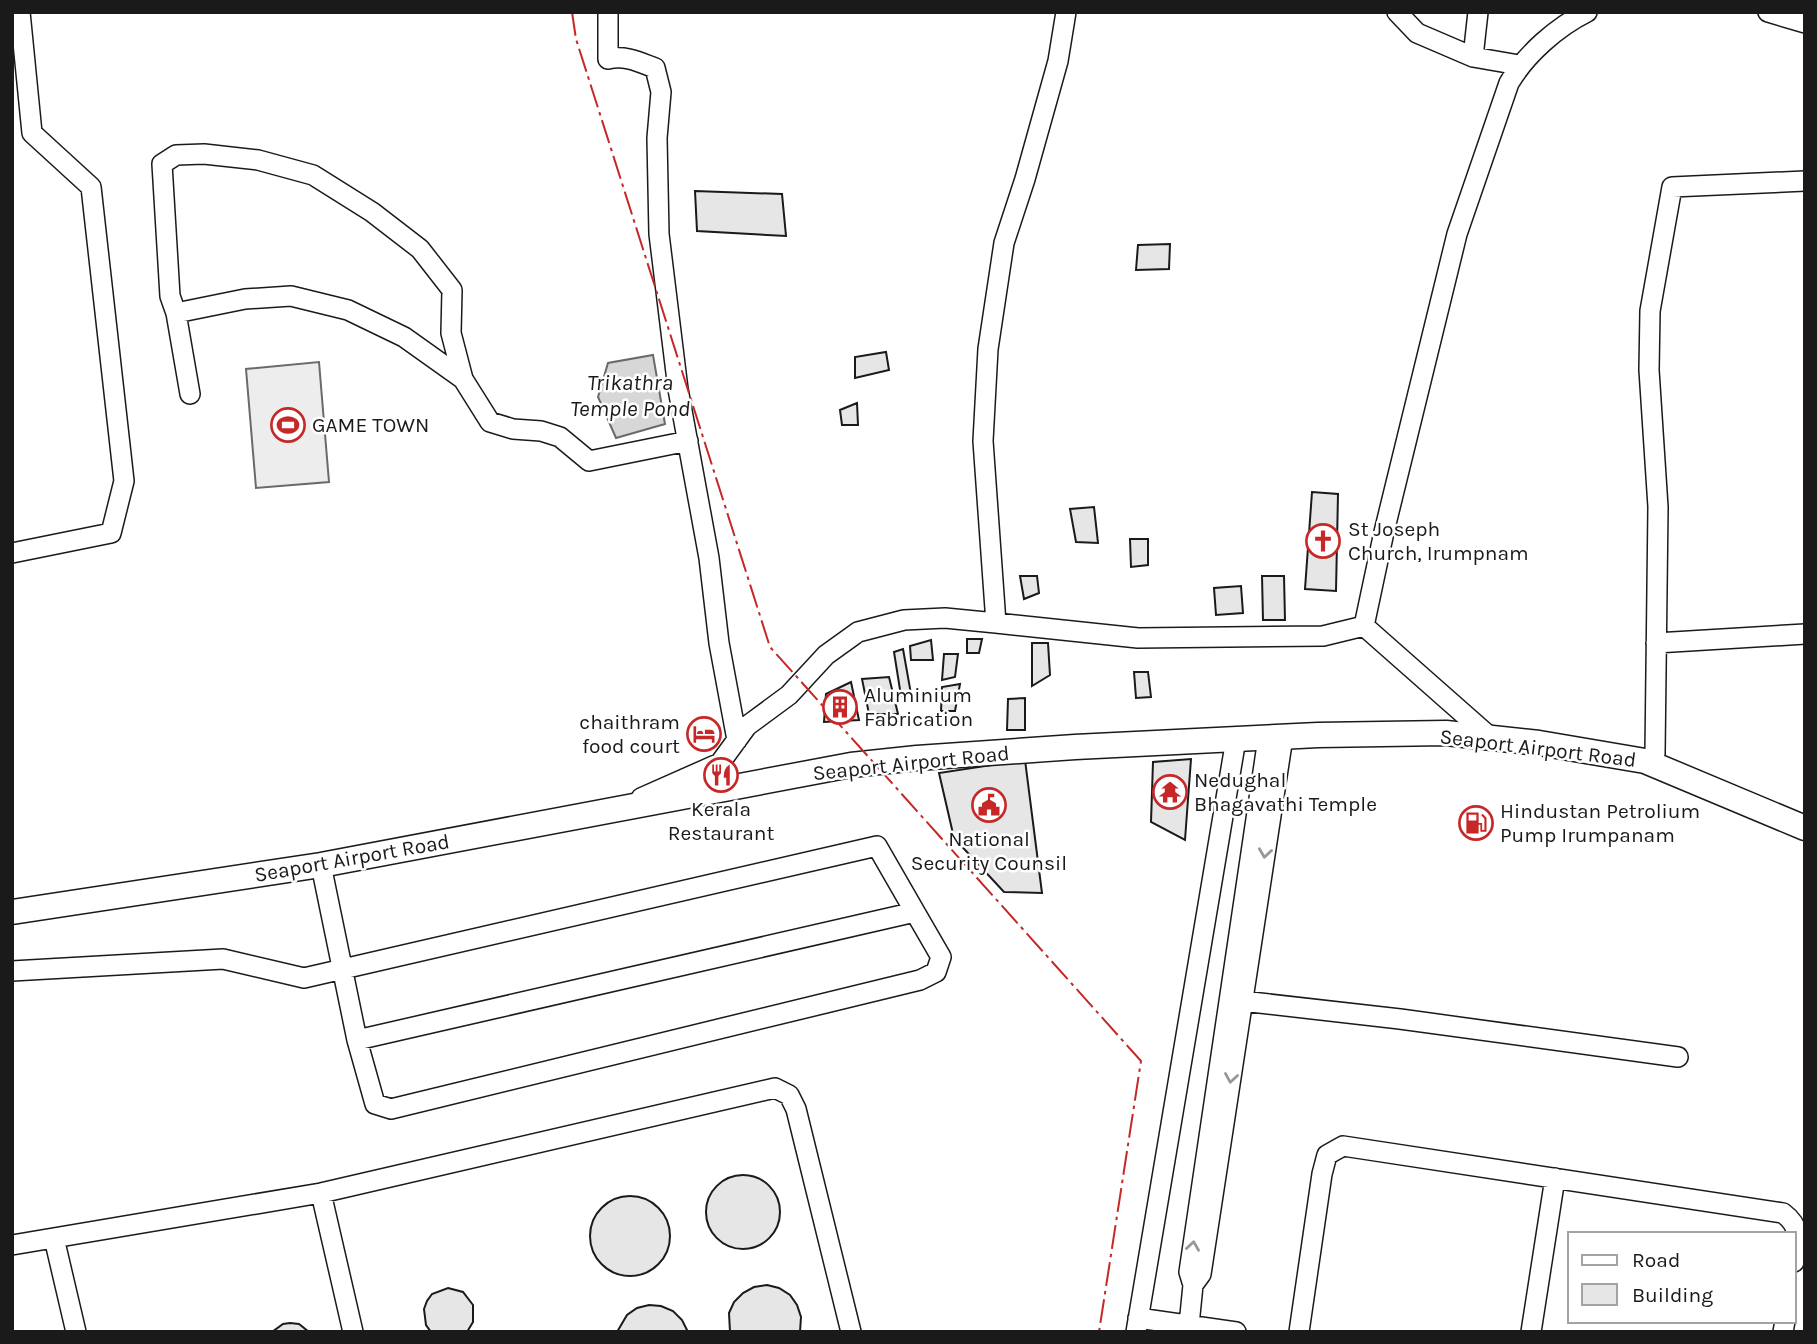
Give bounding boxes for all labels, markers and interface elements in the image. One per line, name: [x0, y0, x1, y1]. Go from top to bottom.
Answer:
water label: Trikathra Temple Pond: [570, 369, 690, 422]
sports icon: GAME TOWN: [269, 406, 307, 444]
place label: GAME TOWN: [312, 413, 429, 437]
place label: St Joseph Church, Irumpnam: [1348, 517, 1529, 565]
church icon: St Joseph Church, Irumpnam: [1304, 522, 1342, 560]
place label: Aluminium Fabrication: [864, 683, 973, 731]
building icon: Aluminium Fabrication: [821, 688, 859, 726]
place label: chaithram food court: [579, 710, 680, 758]
hotel icon: chaithram food court: [685, 715, 723, 753]
street label: Seaport Airport Road: [1438, 724, 1638, 772]
street label: Seaport Airport Road: [811, 741, 1011, 785]
restaurant icon: Kerala Restaurant: [702, 756, 740, 794]
place label: Nedughal Bhagavathi Temple: [1194, 768, 1377, 816]
temple icon: Nedughal Bhagavathi Temple: [1151, 773, 1189, 811]
public building icon: National Security Counsil: [970, 786, 1008, 824]
place label: Kerala Restaurant: [668, 797, 774, 845]
place label: Hindustan Petrolium Pump Irumpanam: [1500, 799, 1700, 847]
fuel station icon: Hindustan Petrolium Pump Irumpanam: [1457, 804, 1495, 842]
place label: National Security Counsil: [911, 827, 1067, 875]
street label: Seaport Airport Road: [253, 829, 451, 887]
one-way arrow: [1257, 847, 1272, 859]
one-way arrow: [1224, 1072, 1239, 1084]
legend: [1568, 1232, 1796, 1323]
one-way arrow: [1185, 1241, 1200, 1252]
text: Road: [1632, 1248, 1680, 1272]
text: Building: [1632, 1283, 1713, 1307]

